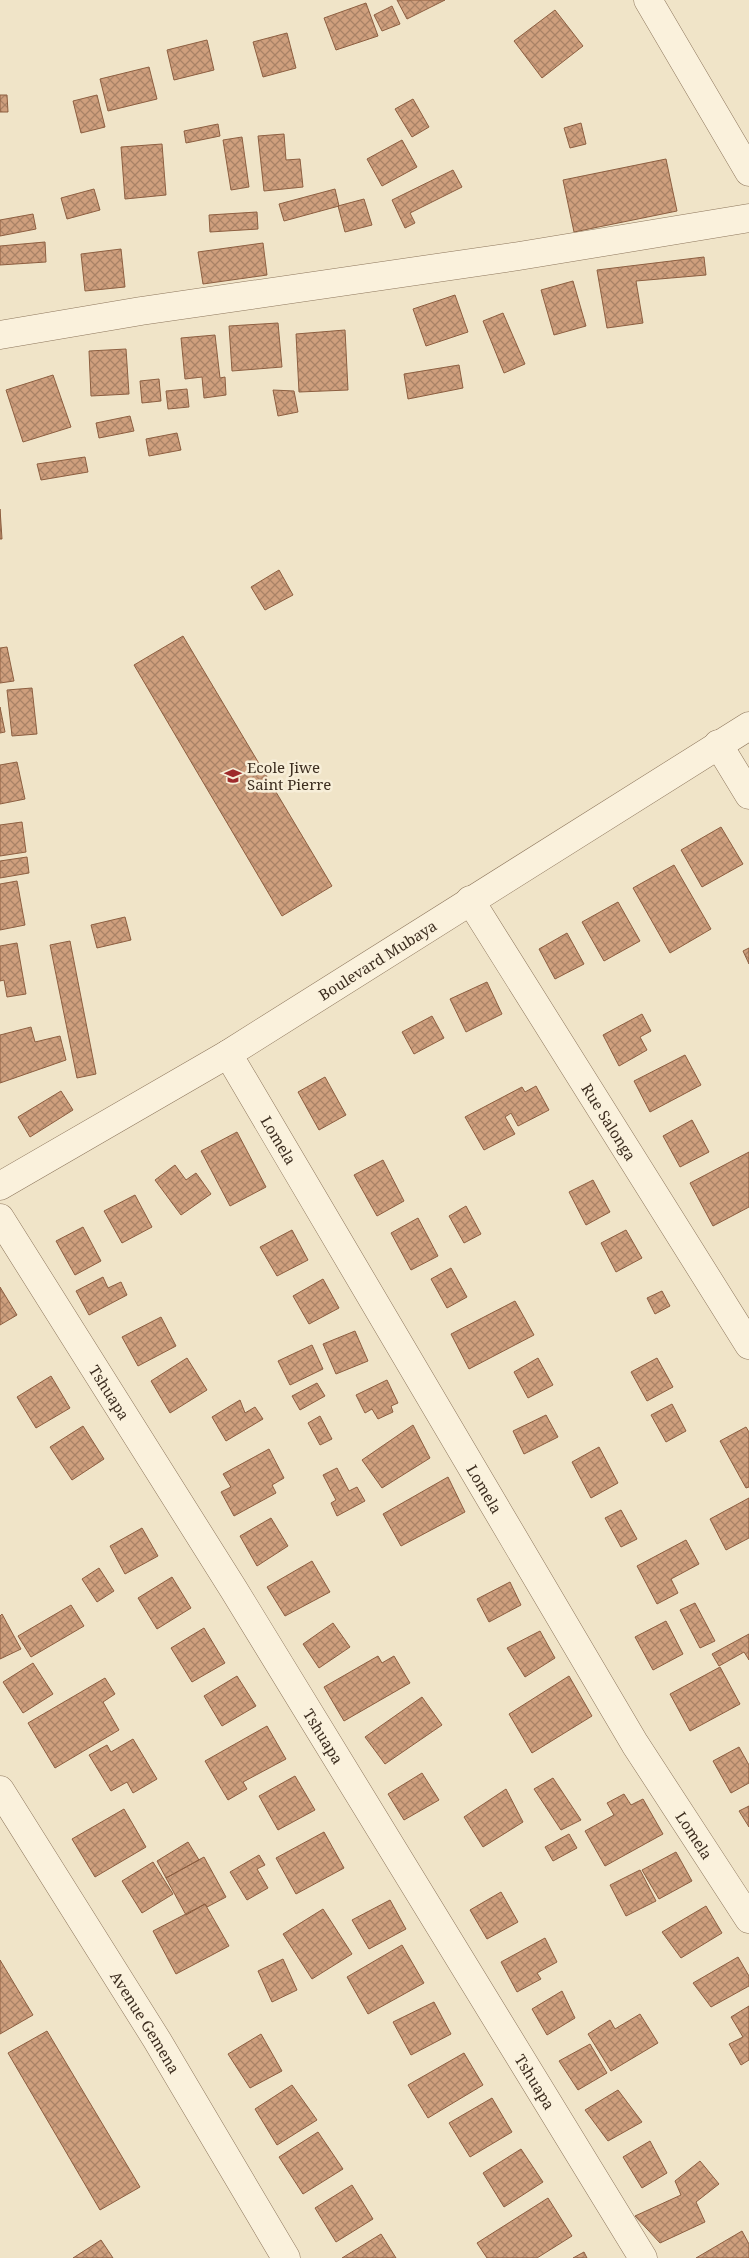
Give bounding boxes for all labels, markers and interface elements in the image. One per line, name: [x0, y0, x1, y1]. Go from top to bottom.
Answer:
place label: Ecole Jiwe Saint Pierre: [247, 757, 331, 794]
school or university icon: Ecole Jiwe Saint Pierre: [223, 766, 243, 786]
street label: Boulevard Mubaya: [315, 915, 440, 1005]
street label: Rue Salonga: [577, 1080, 641, 1164]
street label: Lomela: [257, 1112, 301, 1168]
street label: Tshuapa: [85, 1361, 134, 1424]
street label: Lomela: [462, 1461, 507, 1517]
street label: Tshuapa: [299, 1705, 348, 1768]
street label: Lomela: [672, 1807, 717, 1863]
street label: Avenue Gemena: [106, 1967, 185, 2077]
street label: Tshuapa: [511, 2050, 560, 2113]

